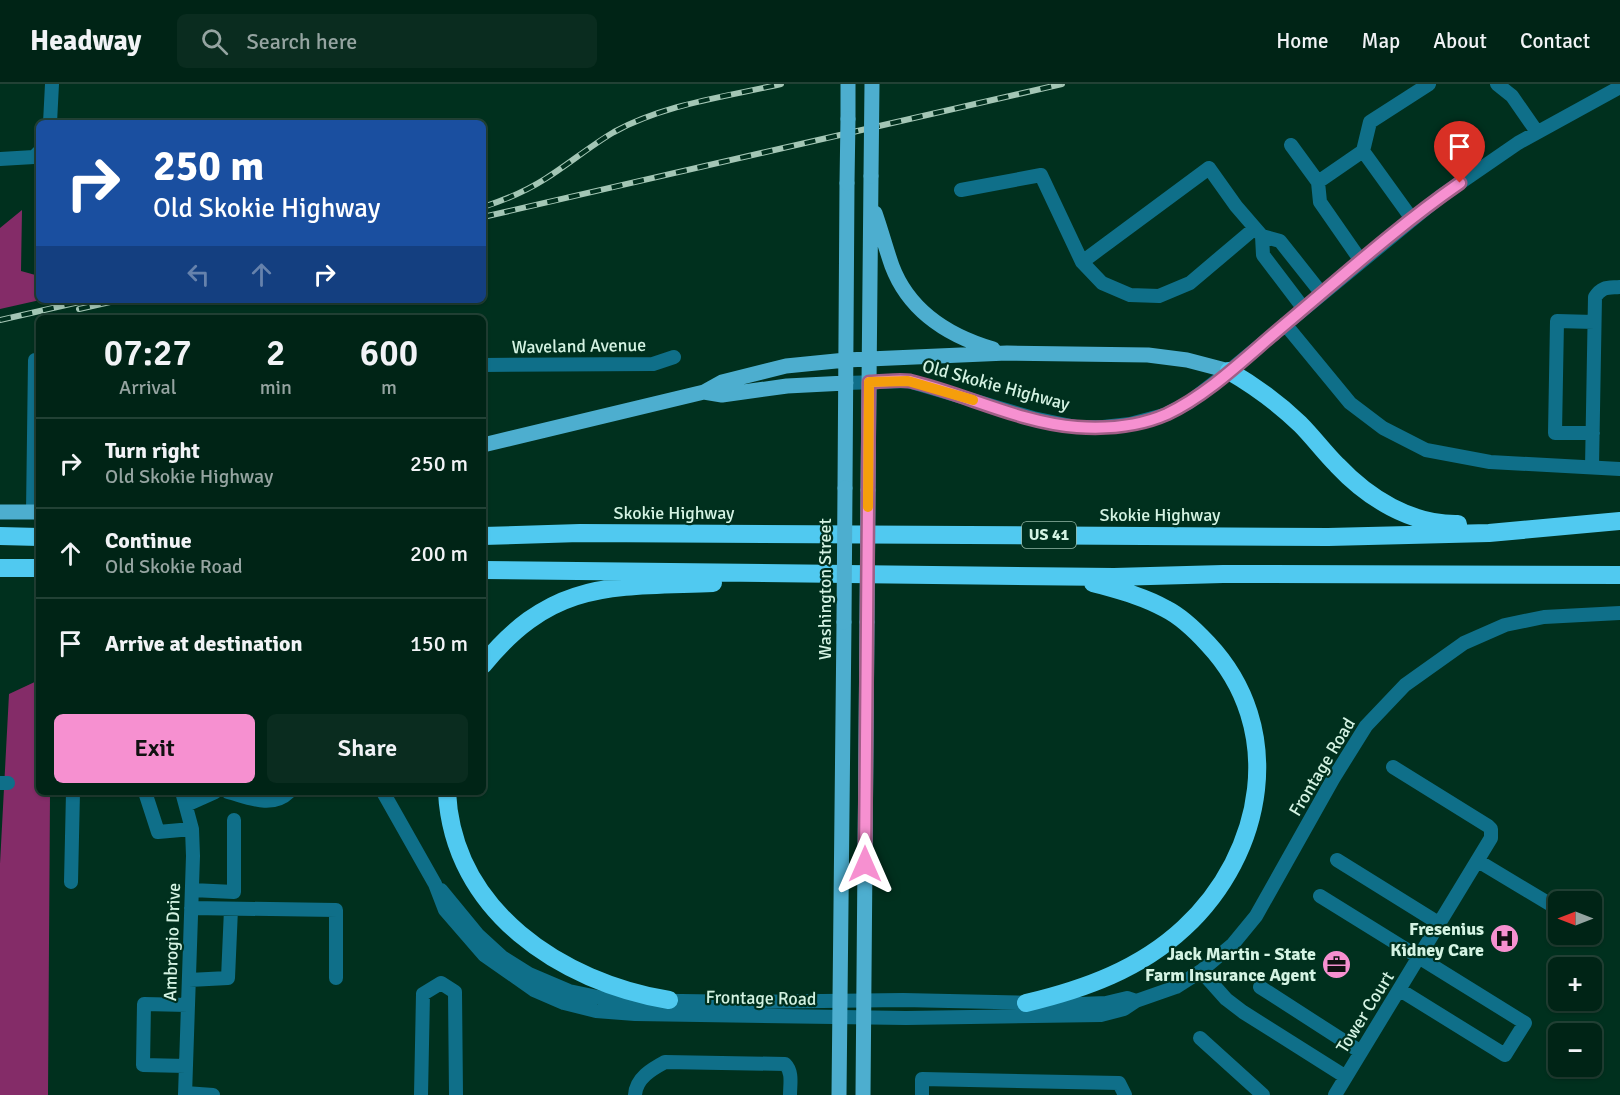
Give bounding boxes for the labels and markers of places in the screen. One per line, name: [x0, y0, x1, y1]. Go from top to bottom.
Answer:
pin: [1434, 121, 1485, 183]
place label: Fresenius Kidney Care: [1390, 918, 1484, 961]
hospital icon: Fresenius Kidney Care: [1489, 923, 1521, 955]
place label: Jack Martin - State Farm Insurance Agent: [1145, 943, 1316, 986]
office icon: Jack Martin - State Farm Insurance Agent: [1321, 948, 1353, 980]

